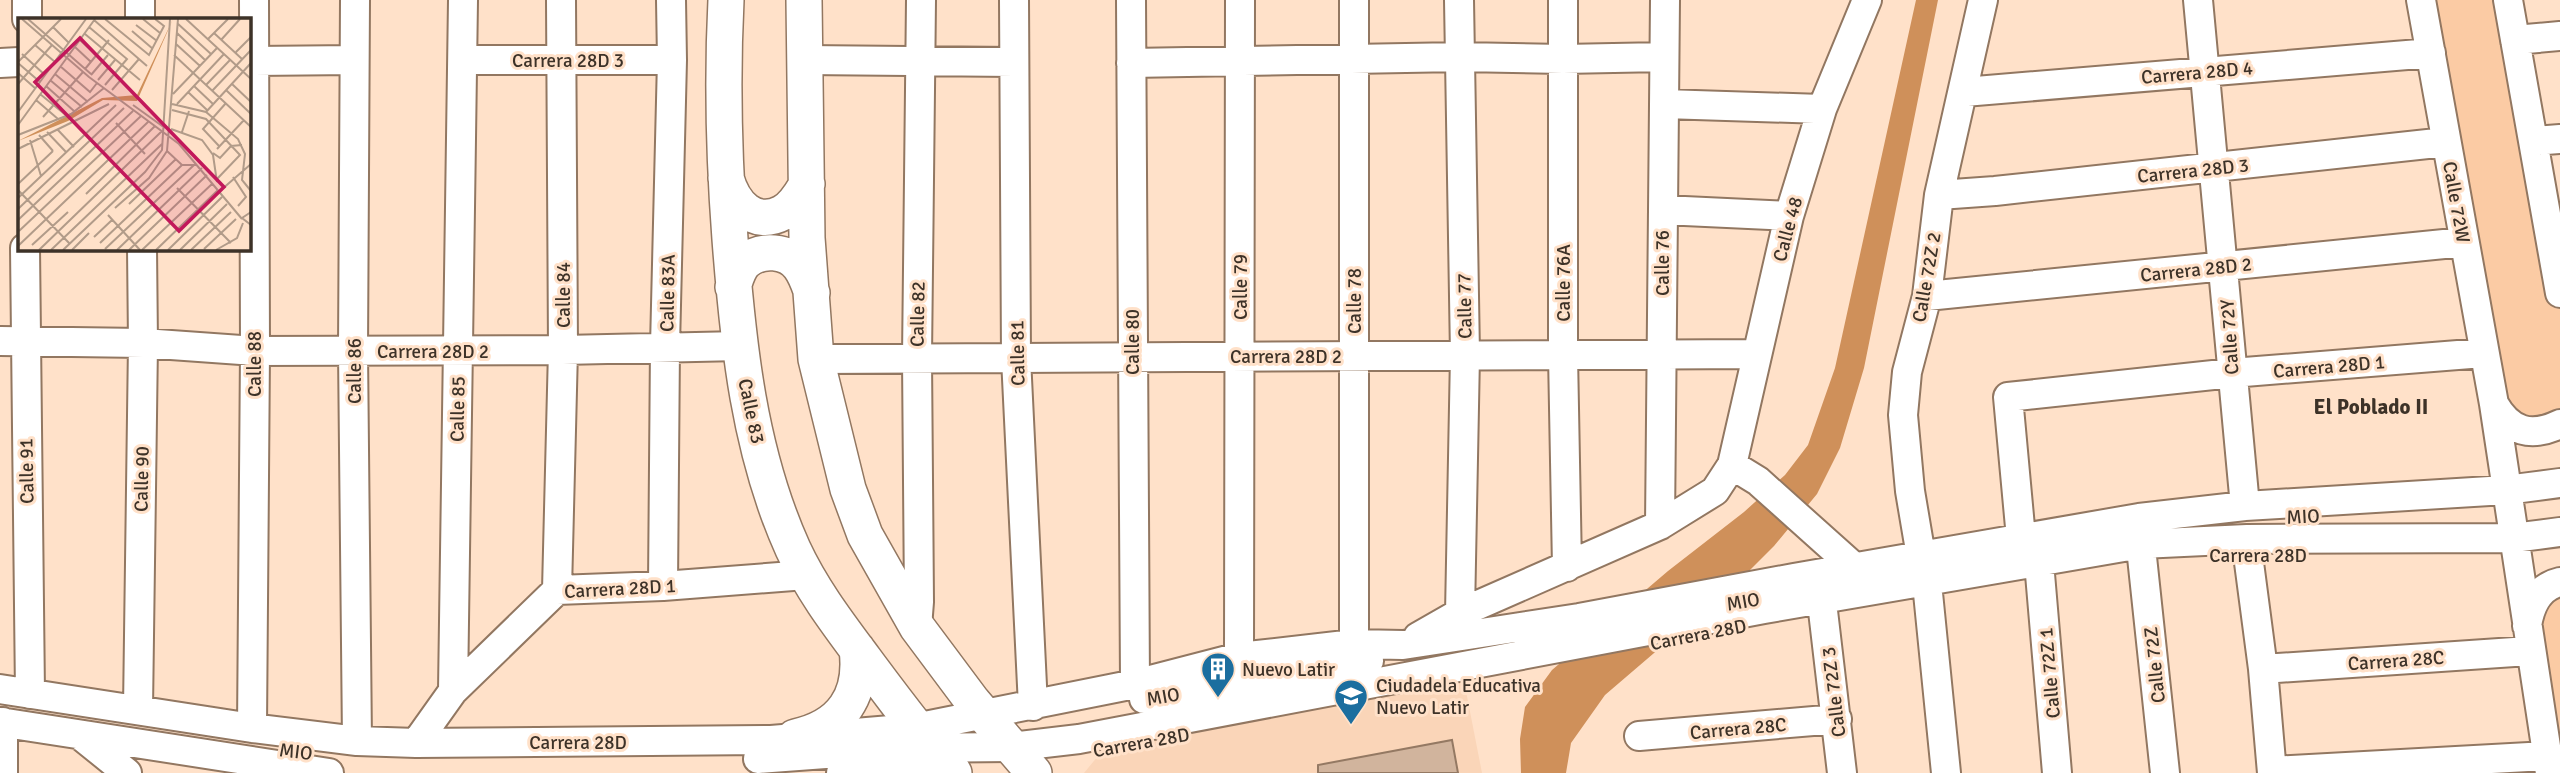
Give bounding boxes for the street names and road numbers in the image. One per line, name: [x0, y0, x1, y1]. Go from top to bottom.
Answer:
street label: Carrera 28D 3: [512, 49, 624, 73]
street label: Carrera 28D 4: [2140, 56, 2254, 90]
street label: Carrera 28D 3: [2136, 153, 2250, 189]
street label: Calle 72W: [2437, 160, 2475, 245]
street label: Calle 48: [1768, 194, 1808, 264]
street label: Calle 76: [1651, 230, 1675, 296]
street label: Calle 72Z 2: [1907, 230, 1947, 324]
street label: Calle 76A: [1552, 244, 1576, 322]
street label: Carrera 28D 2: [2139, 252, 2253, 288]
street label: Calle 83A: [655, 254, 681, 332]
street label: Calle 79: [1229, 254, 1253, 320]
street label: Calle 84: [552, 262, 576, 328]
street label: Calle 78: [1343, 268, 1367, 334]
street label: Calle 77: [1452, 273, 1478, 339]
street label: Calle 82: [905, 281, 931, 347]
street label: Calle 72Y: [2215, 298, 2245, 375]
street label: Calle 80: [1121, 309, 1145, 375]
street label: Calle 81: [1005, 320, 1031, 386]
street label: Calle 88: [243, 331, 267, 397]
street label: Calle 86: [343, 338, 367, 404]
street label: Carrera 28D 2: [377, 340, 489, 364]
street label: Carrera 28D 2: [1230, 345, 1342, 369]
street label: Carrera 28D 1: [2272, 350, 2386, 384]
street label: Calle 85: [445, 376, 471, 442]
street label: Calle 83: [732, 376, 770, 446]
street label: Calle 91: [14, 438, 40, 504]
street label: Calle 90: [129, 446, 155, 512]
street label: MIO: [2286, 504, 2320, 530]
street label: Carrera 28D: [2209, 544, 2307, 568]
street label: Carrera 28D 1: [563, 574, 677, 604]
street label: MIO: [1725, 587, 1762, 617]
street label: Carrera 28D: [1648, 614, 1748, 656]
street label: Calle 72Z: [2139, 626, 2171, 704]
street label: Calle 72Z 1: [2034, 627, 2066, 719]
street label: Calle 72Z 3: [1817, 645, 1851, 739]
street label: Carrera 28C: [2347, 646, 2445, 676]
street label: MIO: [1145, 682, 1182, 712]
street label: Carrera 28C: [1689, 713, 1787, 745]
street label: Carrera 28D: [1091, 723, 1191, 763]
street label: Carrera 28D: [529, 731, 627, 755]
street label: MIO: [278, 738, 314, 766]

